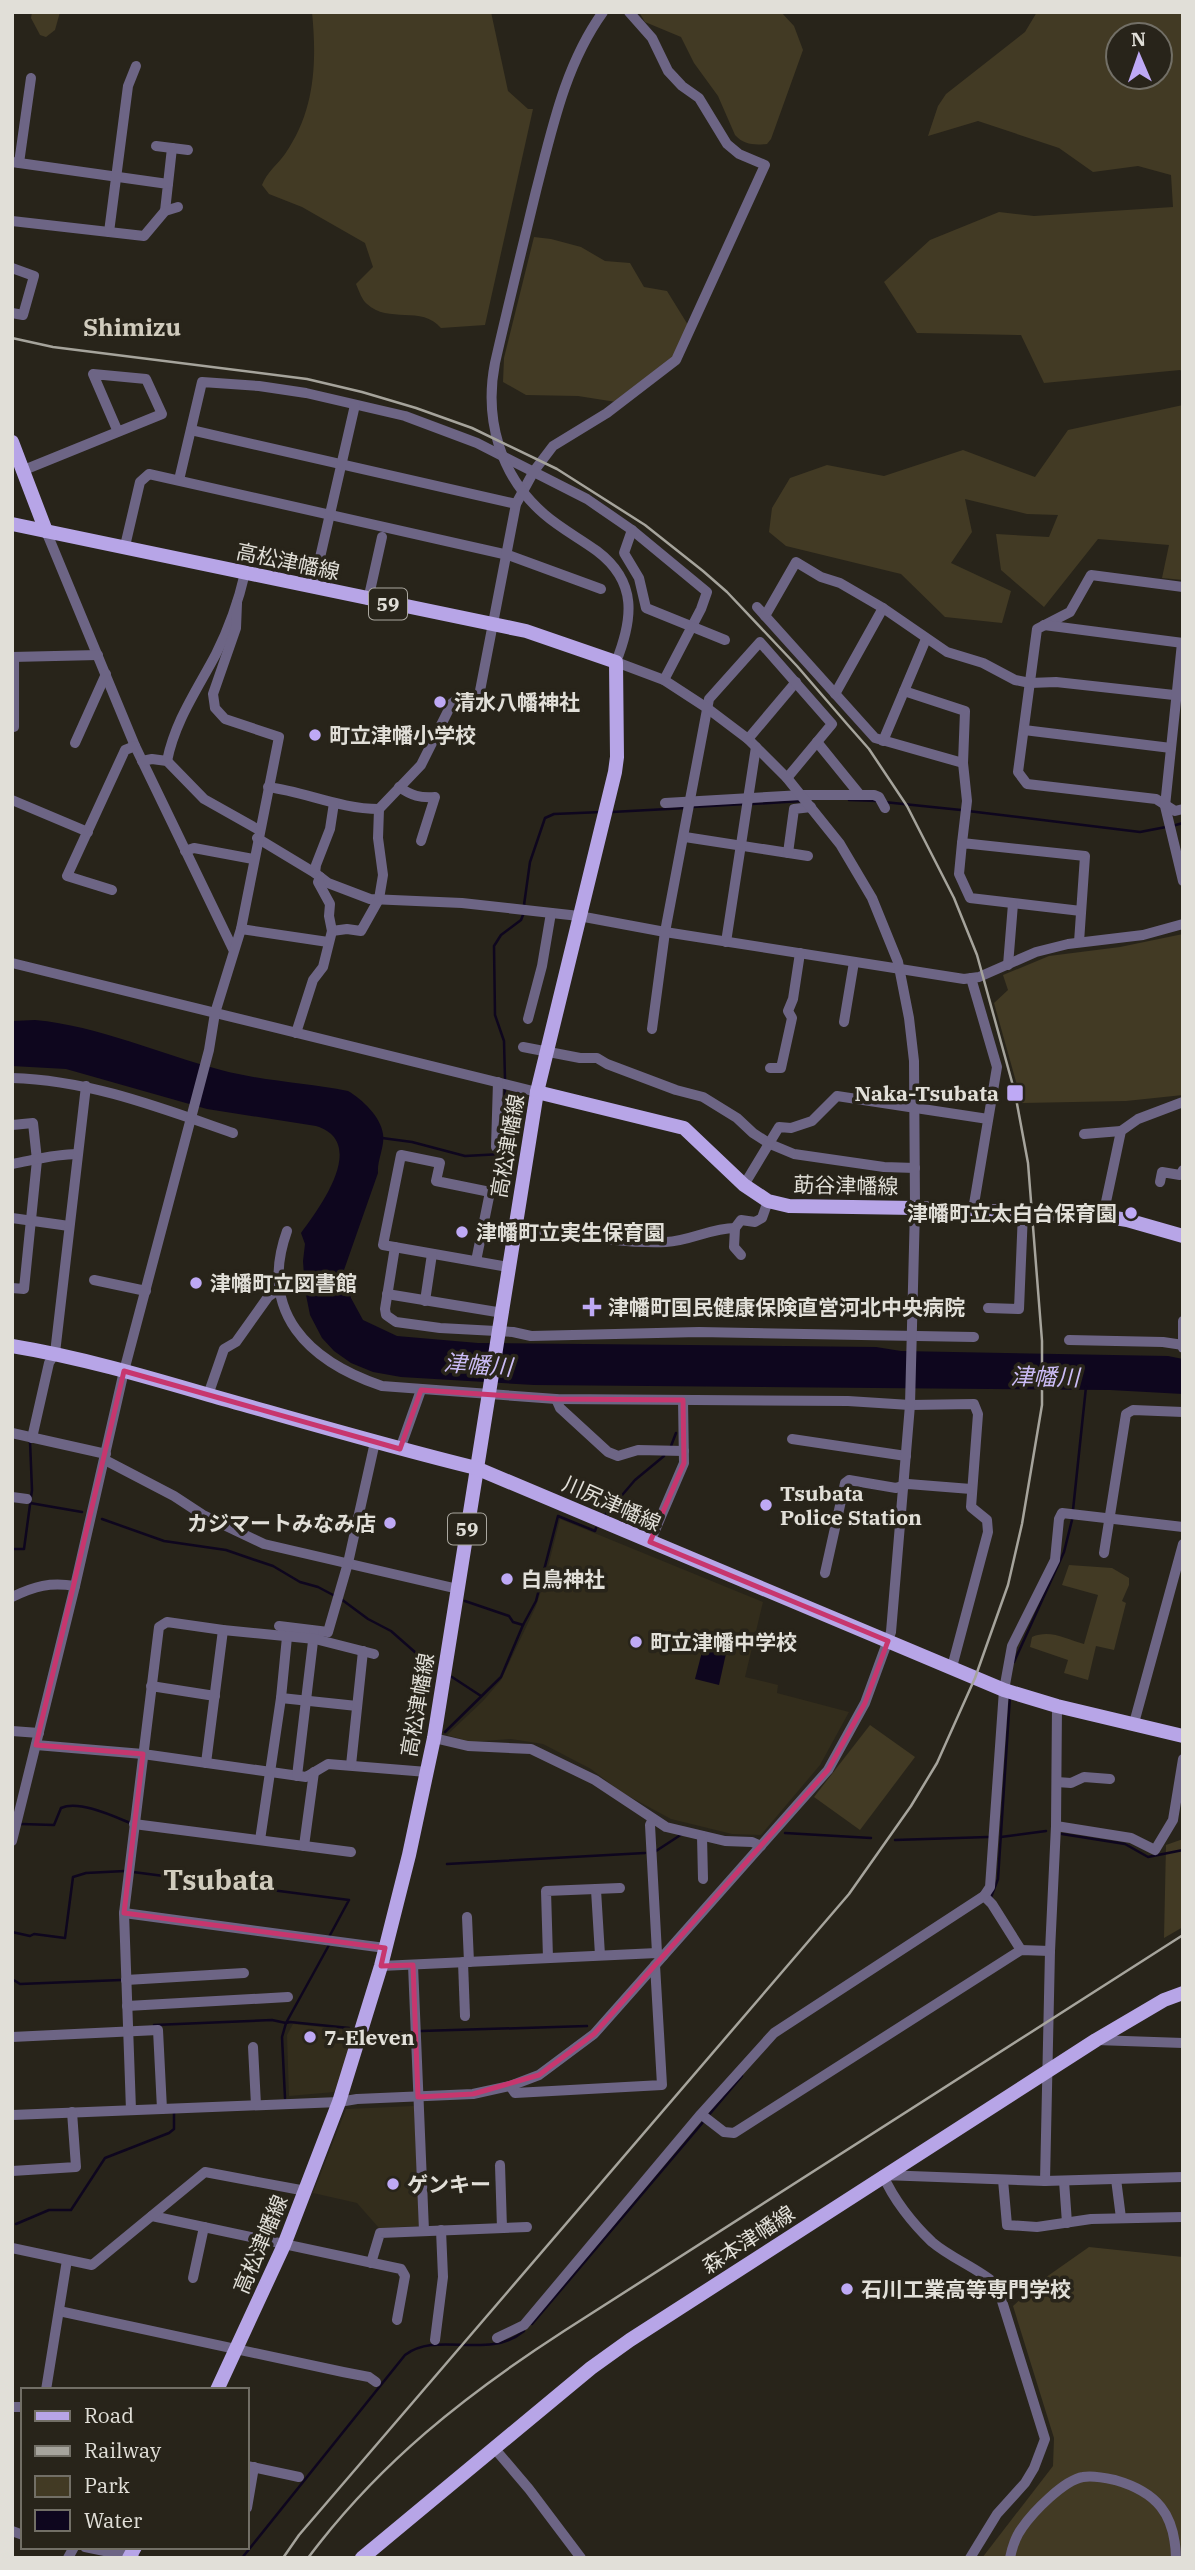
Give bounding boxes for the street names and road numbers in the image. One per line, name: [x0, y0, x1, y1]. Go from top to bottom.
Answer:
street label: 高松津幡線: [234, 536, 342, 586]
road number: 59: [369, 589, 407, 620]
street label: 高松津幡線: [484, 1092, 530, 1200]
street label: 莇谷津幡線: [793, 1170, 899, 1200]
street label: 川尻津幡線: [558, 1469, 666, 1537]
road number: 59: [448, 1513, 486, 1544]
street label: 高松津幡線: [394, 1651, 440, 1759]
street label: 高松津幡線: [227, 2190, 293, 2298]
street label: 森本津幡線: [696, 2199, 800, 2279]

